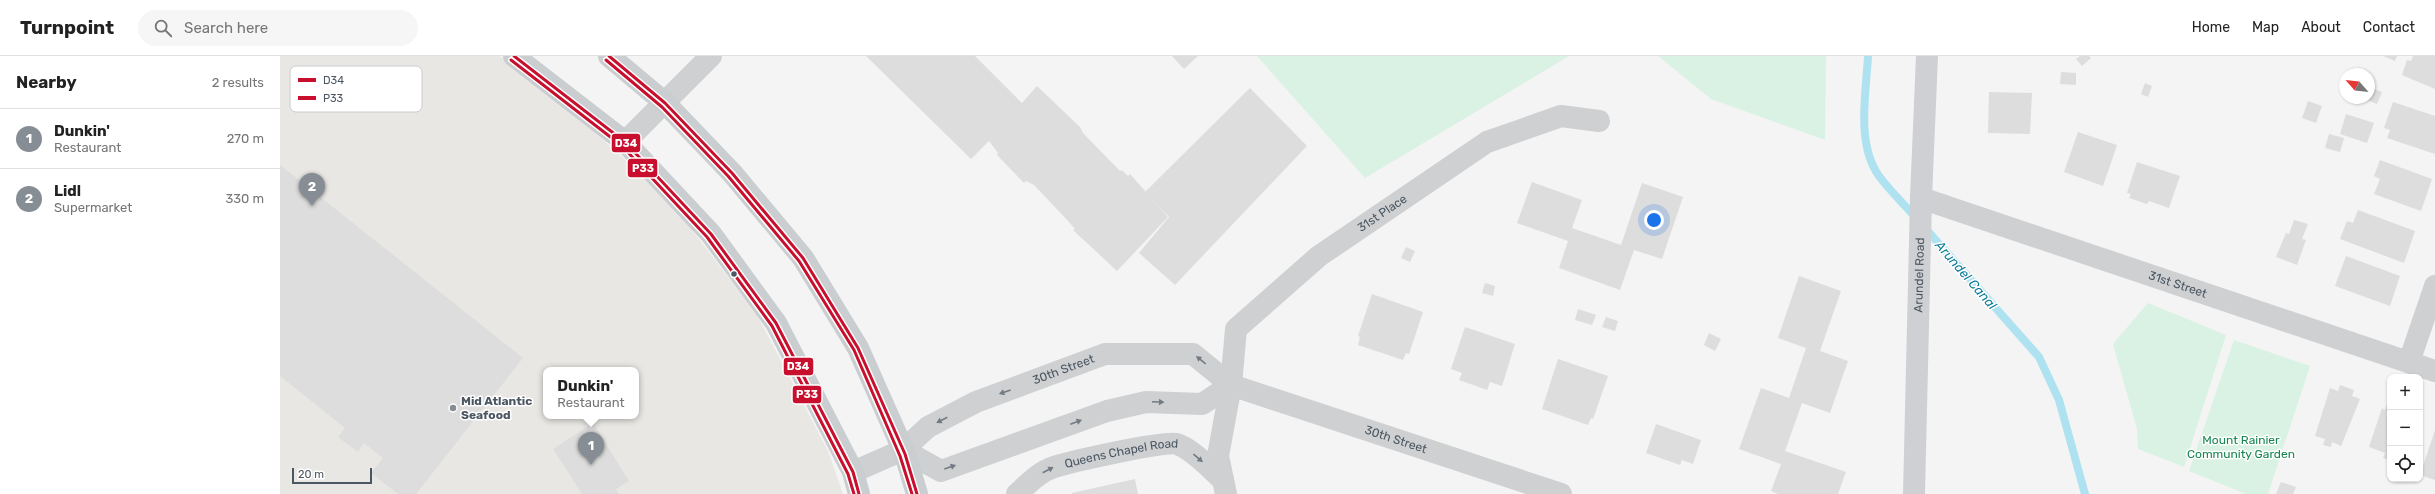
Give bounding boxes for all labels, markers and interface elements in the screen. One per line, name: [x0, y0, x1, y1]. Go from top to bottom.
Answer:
search box: [138, 10, 418, 46]
text: Turnpoint: [20, 16, 114, 39]
icon: search: [152, 17, 174, 39]
text: Search here: [184, 19, 268, 37]
text: Home: [2192, 19, 2230, 36]
text: Map: [2252, 19, 2279, 36]
text: About: [2301, 19, 2341, 36]
text: Contact: [2363, 19, 2415, 36]
legend: [290, 66, 422, 112]
north arrow: [2339, 68, 2375, 104]
text: Nearby: [16, 72, 77, 92]
text: D34: [323, 74, 344, 87]
text: 2 results: [212, 75, 264, 90]
text: P33: [323, 92, 344, 105]
text: Dunkin': [54, 122, 110, 140]
text: 1: [26, 131, 32, 146]
text: 270 m: [227, 131, 264, 146]
line badge: D34: [611, 133, 641, 153]
text: D34: [615, 137, 638, 150]
text: Restaurant: [54, 140, 121, 155]
line badge: P33: [627, 158, 658, 178]
text: P33: [632, 162, 654, 175]
pin: 2: [299, 173, 325, 206]
text: Lidl: [54, 182, 81, 200]
text: 2: [25, 191, 33, 206]
text: 330 m: [225, 191, 264, 206]
street label: 31st Place: [1355, 191, 1410, 235]
text: Supermarket: [54, 200, 132, 215]
your location: [1644, 210, 1664, 230]
street label: Arundel Road: [1911, 237, 1927, 313]
water label: Arundel Canal: [1932, 237, 2000, 313]
street label: 31st Street: [2147, 268, 2209, 301]
unlabelled marker: [729, 269, 739, 279]
street label: 30th Street: [1031, 352, 1096, 387]
one-way arrow: [1195, 356, 1206, 365]
line badge: D34: [783, 357, 814, 376]
text: D34: [787, 360, 810, 373]
popup: [543, 367, 639, 419]
map controls: [2387, 374, 2423, 482]
button: +: [2387, 374, 2423, 410]
text: Dunkin': [557, 377, 613, 395]
line badge: P33: [792, 385, 822, 404]
text: P33: [796, 388, 818, 401]
one-way arrow: [999, 389, 1011, 395]
place label: Mid Atlantic Seafood: [461, 394, 532, 422]
text: Restaurant: [557, 395, 625, 410]
one-way arrow: [1152, 399, 1165, 405]
marker: Mid Atlantic Seafood: [448, 403, 458, 413]
button: −: [2387, 410, 2423, 446]
one-way arrow: [936, 417, 948, 423]
one-way arrow: [1071, 419, 1083, 425]
street label: 30th Street: [1363, 423, 1429, 456]
pin: 1: [578, 432, 604, 465]
park label: Mount Rainier Community Garden: [2187, 433, 2295, 461]
street label: Queens Chapel Road: [1063, 436, 1179, 471]
button: locate: [2387, 446, 2423, 482]
one-way arrow: [1193, 454, 1203, 463]
one-way arrow: [944, 464, 956, 470]
scale bar: [292, 466, 372, 485]
one-way arrow: [1042, 467, 1054, 474]
text: 20 m: [298, 468, 324, 481]

